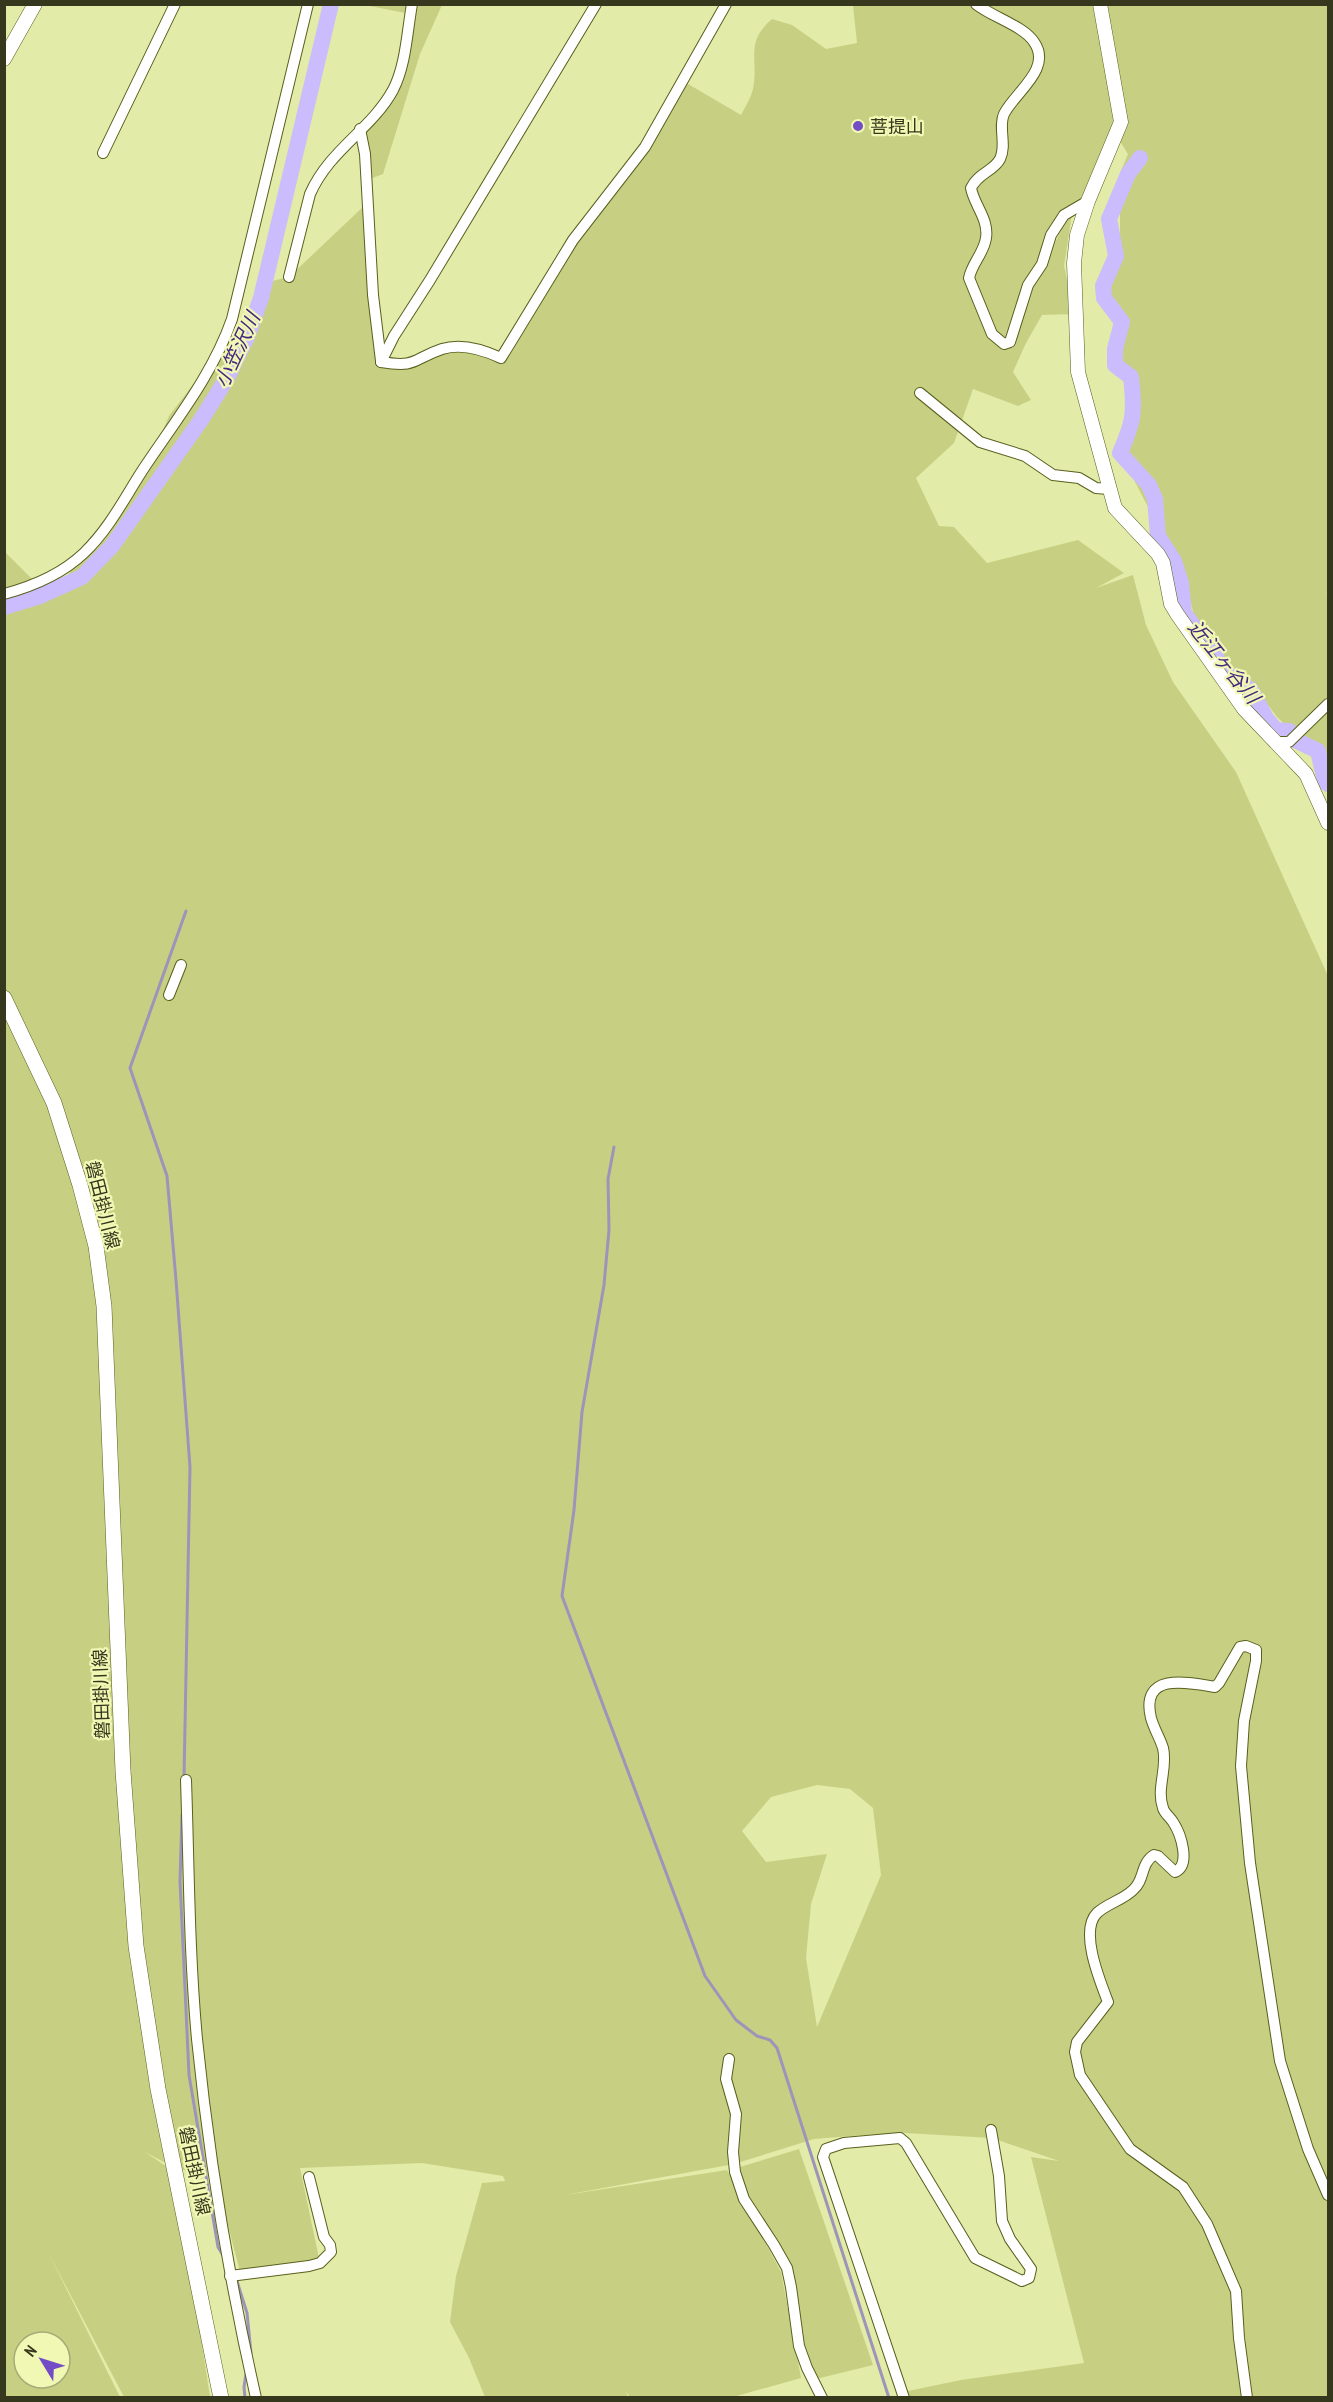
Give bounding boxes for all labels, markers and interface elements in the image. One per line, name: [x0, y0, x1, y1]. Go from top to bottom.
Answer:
place label: 菩提山: [870, 115, 924, 138]
marker: 菩提山: [851, 119, 865, 133]
water label: 小笠沢川: [208, 306, 267, 392]
water label: 近江ヶ谷川: [1182, 615, 1267, 711]
street label: 磐田掛川線: [81, 1159, 125, 1251]
street label: 磐田掛川線: [88, 1649, 114, 1739]
street label: 磐田掛川線: [174, 2125, 216, 2217]
north arrow: [12, 2330, 72, 2390]
text: N: [20, 2341, 41, 2360]

